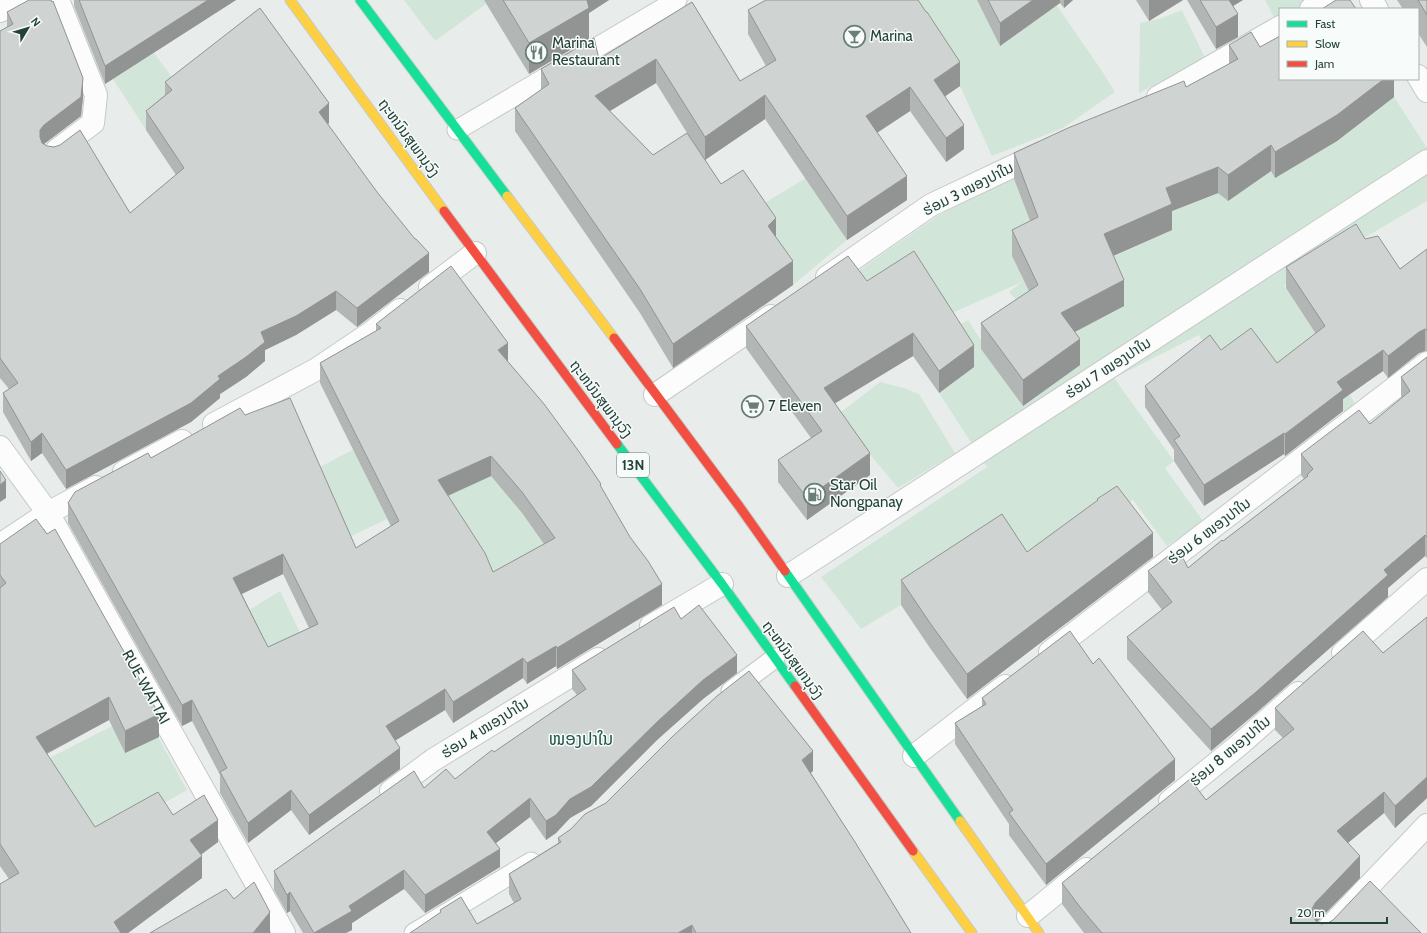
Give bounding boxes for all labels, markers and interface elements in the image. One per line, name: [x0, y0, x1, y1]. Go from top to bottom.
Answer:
north arrow: [8, 8, 48, 48]
legend: [1279, 8, 1419, 80]
text: N: [28, 14, 44, 29]
text: Fast: [1315, 16, 1335, 31]
bar icon: Marina: [841, 23, 867, 49]
place label: Marina: [870, 27, 914, 45]
place label: Marina Restaurant: [552, 34, 620, 69]
text: Slow: [1315, 36, 1340, 51]
restaurant icon: Marina Restaurant: [523, 39, 549, 65]
text: Jam: [1314, 56, 1334, 71]
street label: ຖະຫນົນສຸພານຸວົງ: [374, 95, 444, 182]
street label: ຮ່ອມ 3 ໜອງປາໃນ: [920, 158, 1016, 220]
street label: ຮ່ອມ 7 ໜອງປາໃນ: [1062, 334, 1154, 402]
street label: ຖະຫນົນສຸພານຸວົງ: [565, 356, 636, 442]
supermarket icon: 7 Eleven: [739, 393, 765, 419]
place label: 7 Eleven: [768, 397, 822, 415]
road number: 13N: [617, 453, 649, 477]
place label: Star Oil Nongpanay: [830, 476, 903, 511]
fuel station icon: Star Oil Nongpanay: [801, 481, 827, 507]
street label: ຮ່ອມ 6 ໜອງປາໃນ: [1164, 494, 1254, 568]
street label: ຖະຫນົນສຸພານຸວົງ: [758, 617, 828, 704]
street label: RUE WATTAI: [118, 647, 174, 727]
street label: ຮ່ອມ 4 ໜອງປາໃນ: [438, 694, 532, 762]
street label: ຮ່ອມ 8 ໜອງປາໃນ: [1186, 712, 1274, 790]
district label: ໜອງປາໃນ: [549, 729, 613, 749]
scale bar: [1291, 899, 1387, 925]
text: 20 m: [1297, 905, 1325, 920]

